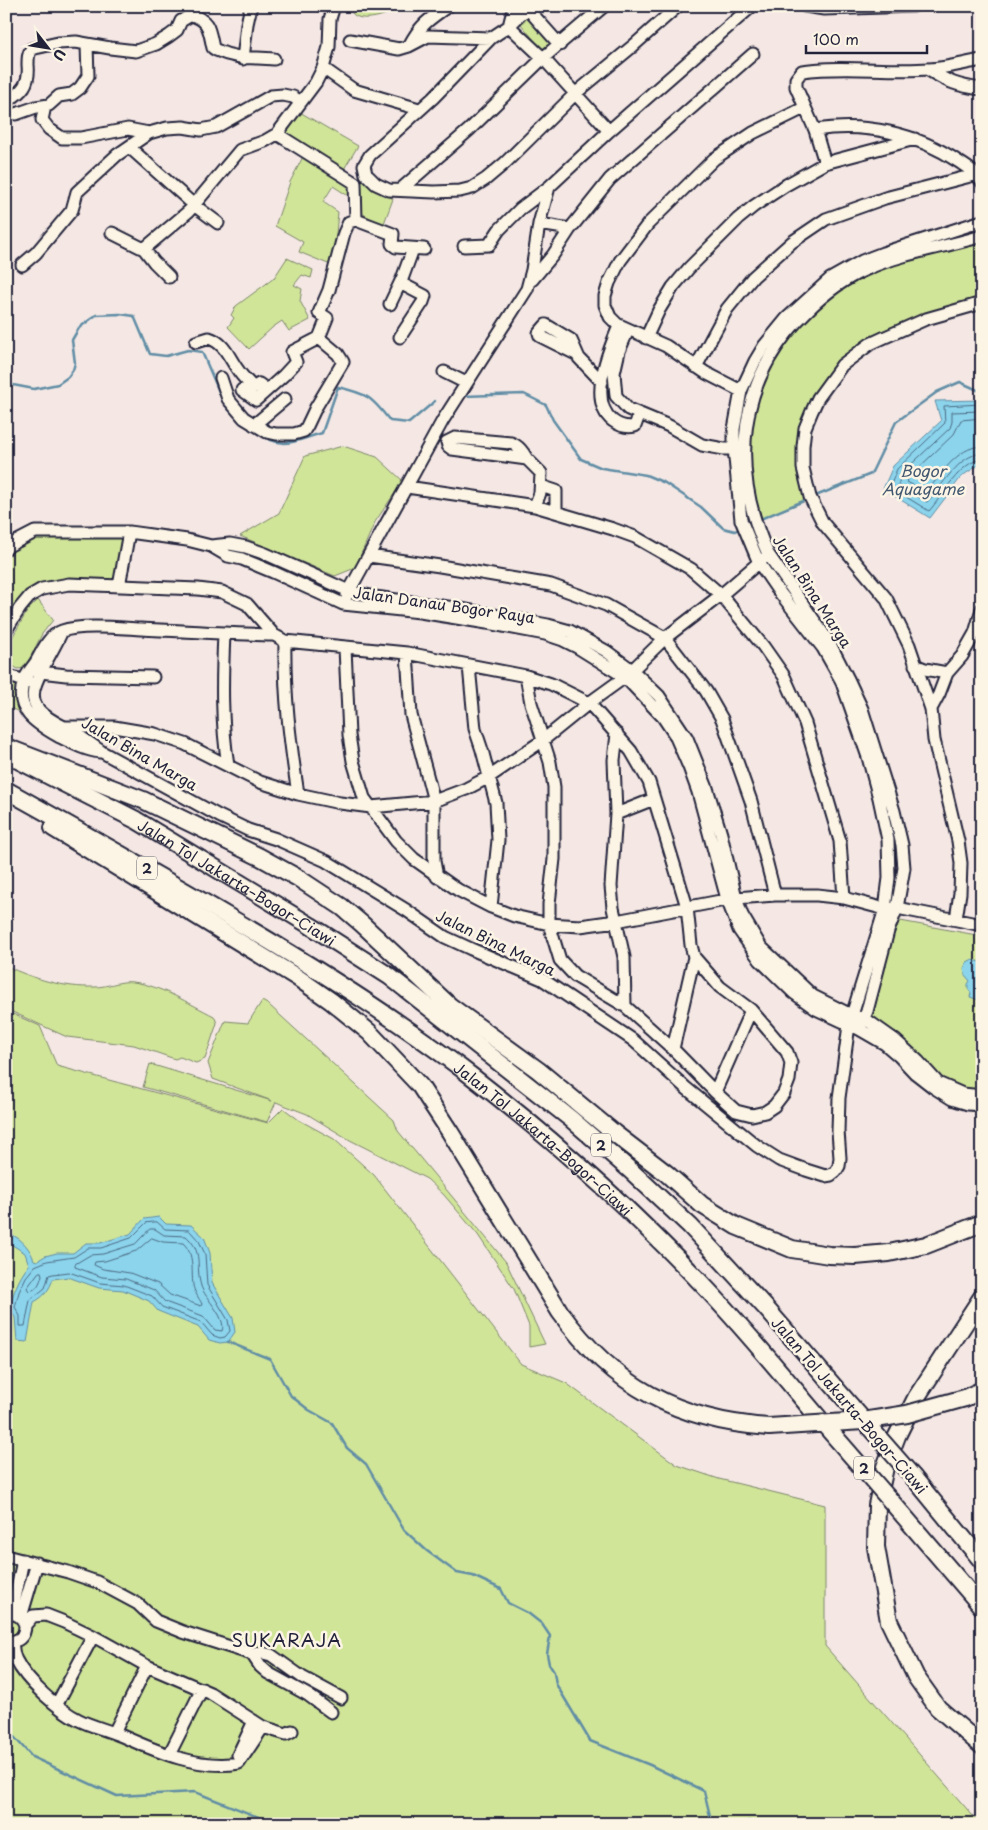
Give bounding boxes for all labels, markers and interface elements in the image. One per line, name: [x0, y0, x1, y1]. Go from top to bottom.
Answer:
north arrow: [22, 22, 72, 72]
scale bar: [806, 22, 927, 54]
text: 100 m: [813, 27, 859, 50]
text: U: [48, 45, 71, 65]
water label: Bogor Aquagame: [882, 458, 965, 500]
street label: Jalan Bina Marga: [768, 530, 859, 653]
street label: Jalan Danau Bogor Raya: [352, 580, 536, 628]
street label: Jalan Bina Marga: [78, 710, 203, 796]
street label: Jalan Tol Jakarta–Bogor–Ciawi: [134, 813, 341, 951]
road number: 2: [137, 856, 157, 880]
street label: Jalan Bina Marga: [432, 903, 560, 981]
street label: Jalan Tol Jakarta–Bogor–Ciawi: [450, 1055, 638, 1221]
road number: 2: [591, 1134, 611, 1156]
street label: Jalan Tol Jakarta–Bogor–Ciawi: [767, 1311, 933, 1499]
road number: 2: [854, 1456, 874, 1480]
district label: SUKARAJA: [232, 1626, 342, 1653]

